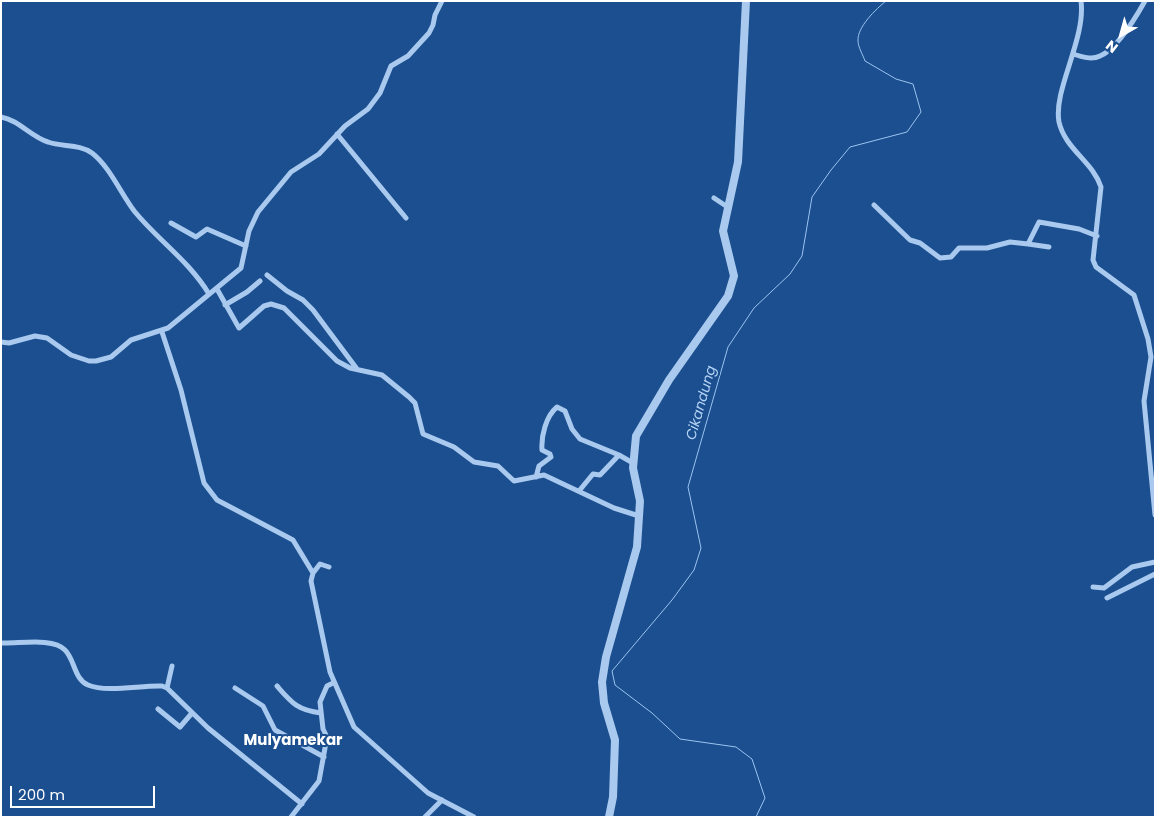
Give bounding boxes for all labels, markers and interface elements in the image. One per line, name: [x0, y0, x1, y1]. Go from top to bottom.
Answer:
north arrow: [1096, 10, 1146, 60]
text: N: [1101, 36, 1122, 58]
water label: Cikandung: [683, 364, 721, 442]
district label: Mulyamekar: [244, 732, 342, 750]
scale bar: [12, 776, 158, 808]
text: 200 m: [18, 784, 65, 805]

